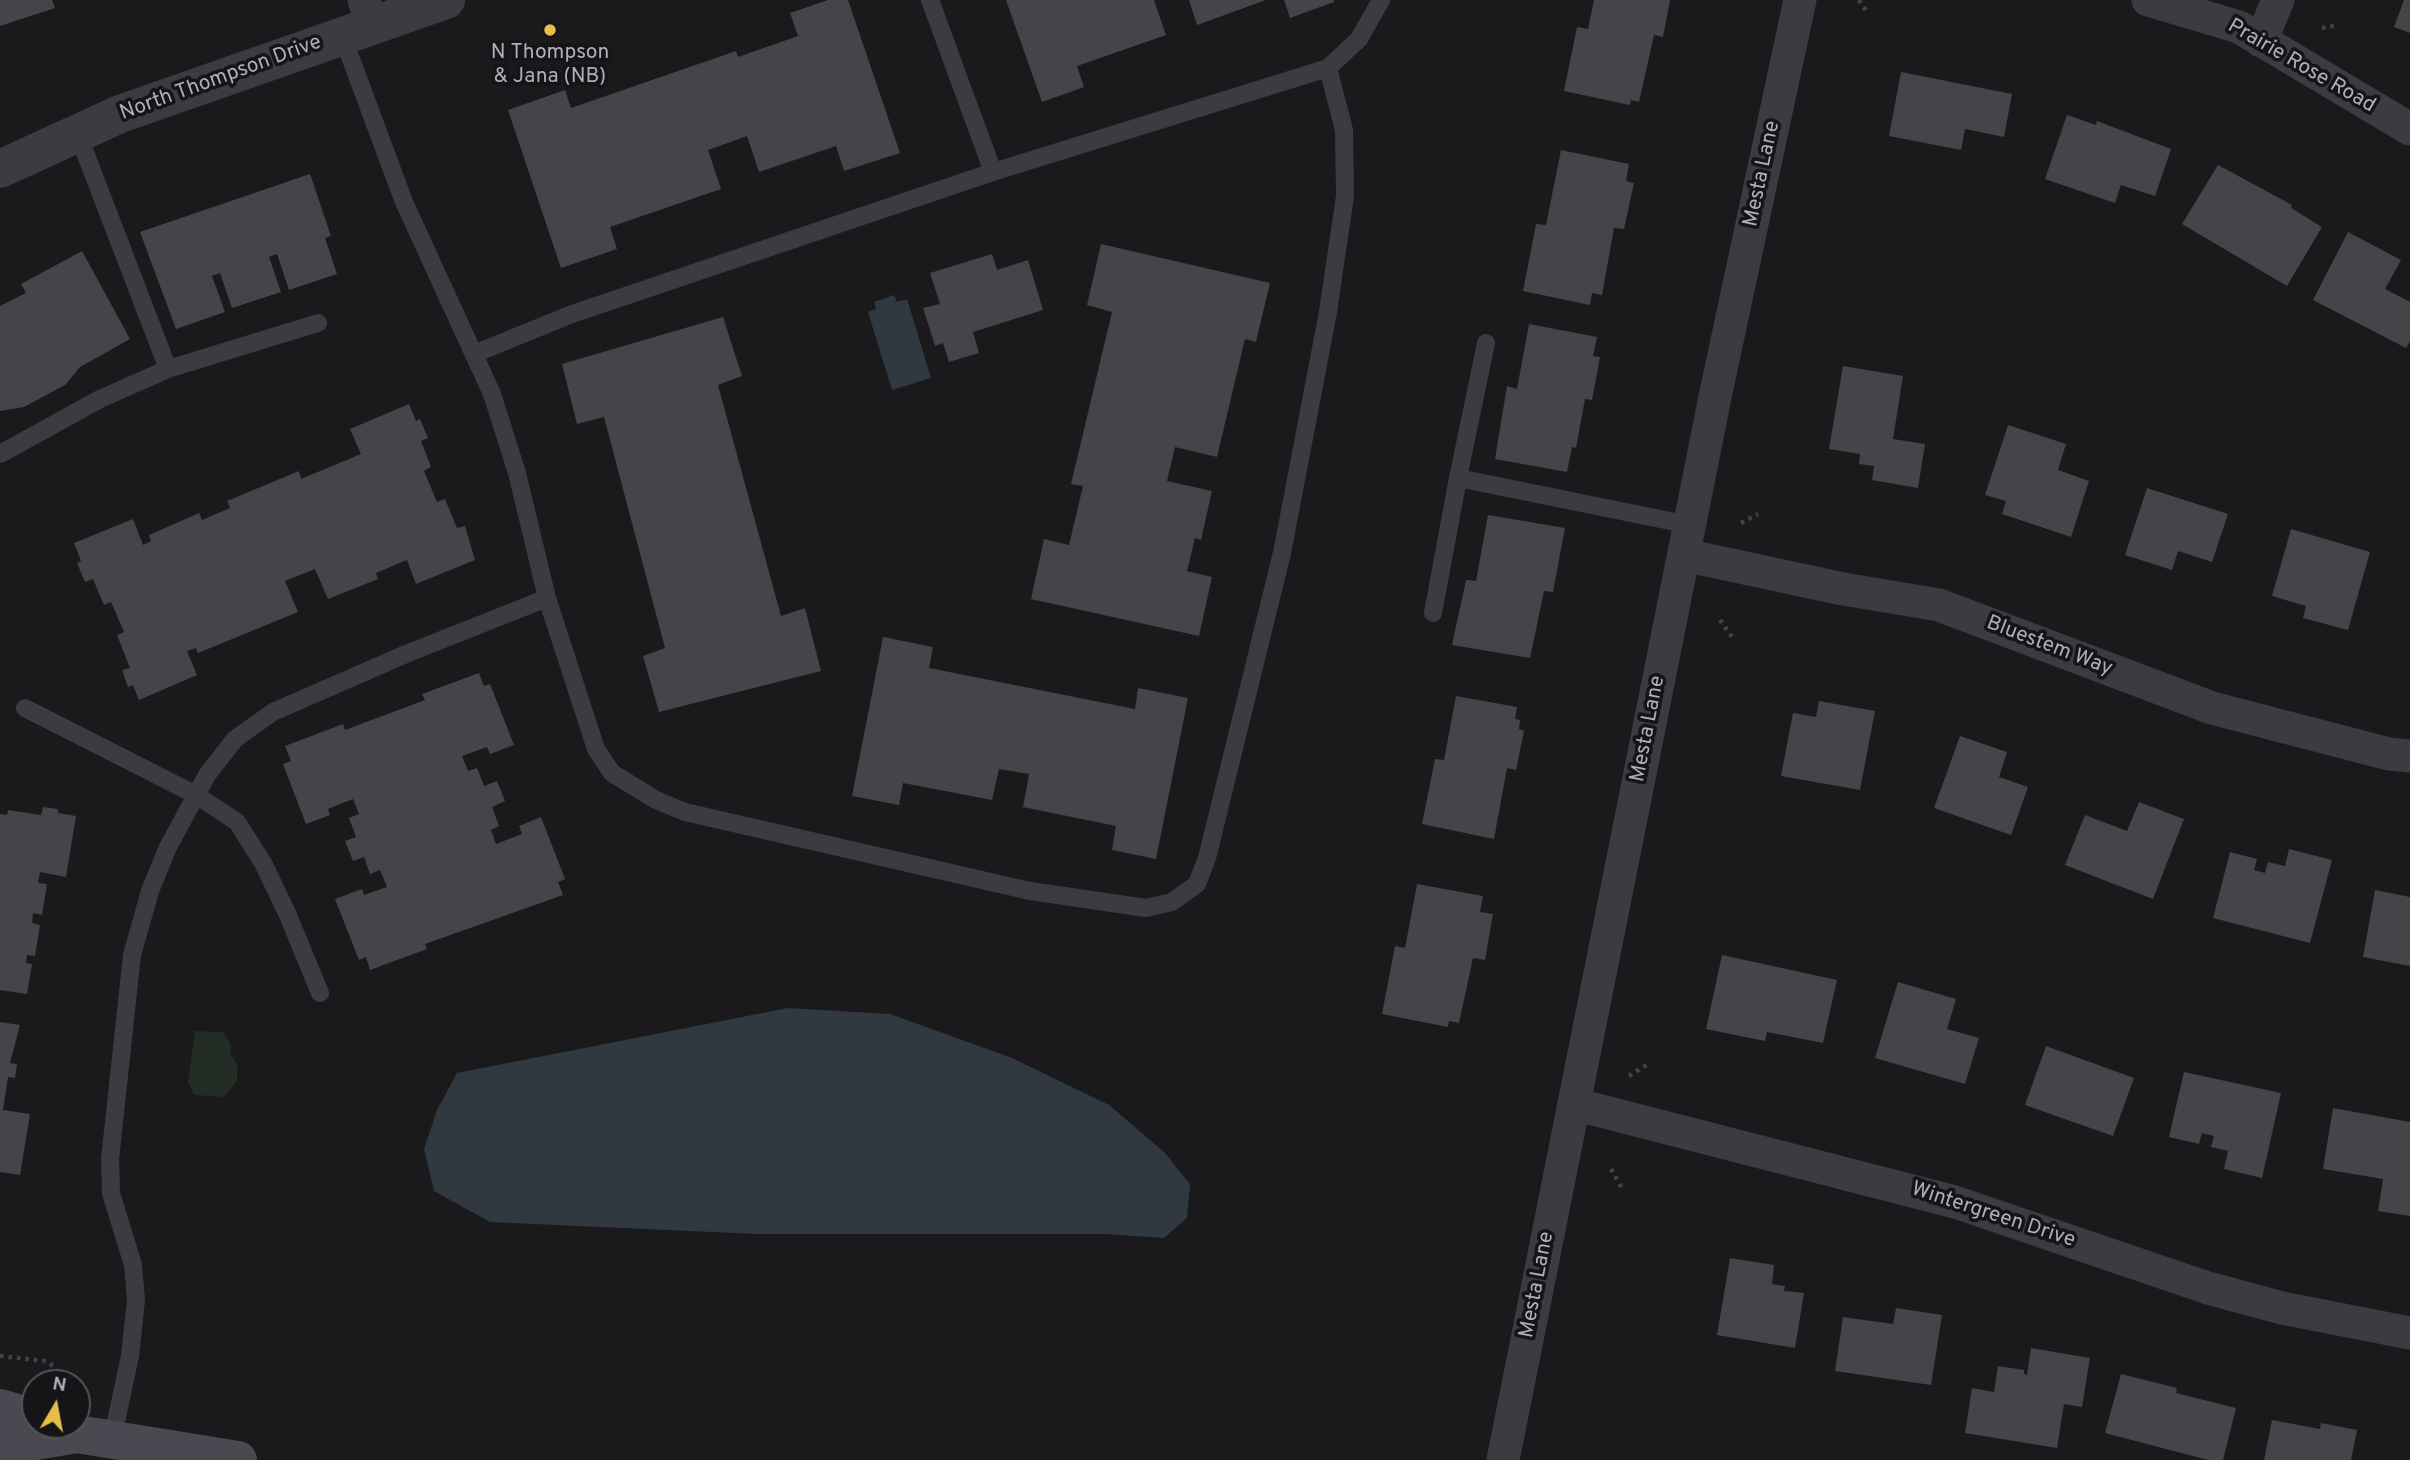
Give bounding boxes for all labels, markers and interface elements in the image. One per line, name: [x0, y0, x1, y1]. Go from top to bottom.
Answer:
street label: Prairie Rose Road: [2223, 14, 2379, 120]
marker: N Thompson & Jana (NB): [542, 22, 558, 38]
street label: North Thompson Drive: [117, 31, 325, 127]
place label: N Thompson & Jana (NB): [491, 41, 609, 91]
street label: Mesta Lane: [1739, 119, 1787, 229]
street label: Bluestem Way: [1982, 611, 2116, 683]
street label: Mesta Lane: [1626, 674, 1672, 784]
street label: Wintergreen Drive: [1908, 1178, 2078, 1254]
street label: Mesta Lane: [1515, 1230, 1561, 1340]
north arrow: [21, 1369, 91, 1439]
text: N: [50, 1372, 68, 1398]

